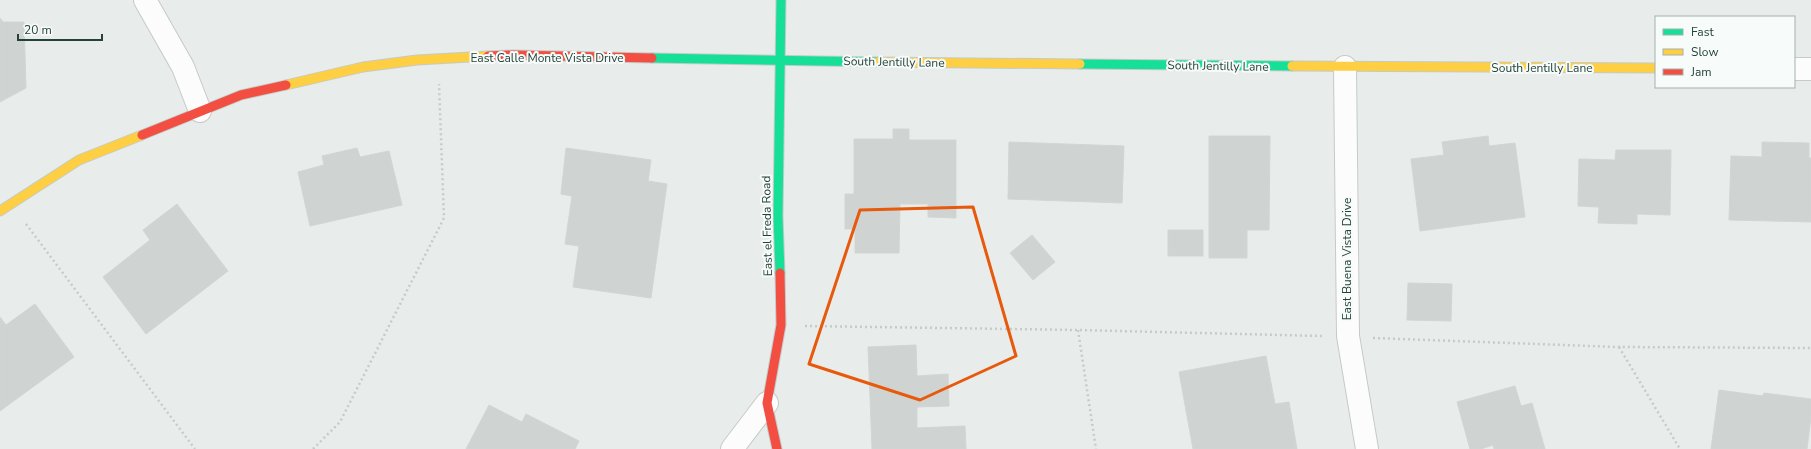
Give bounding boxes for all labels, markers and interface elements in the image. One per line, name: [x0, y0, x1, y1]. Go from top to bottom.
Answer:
scale bar: [18, 16, 102, 42]
legend: [1655, 16, 1795, 88]
text: 20 m: [24, 22, 52, 38]
text: Fast: [1691, 24, 1714, 40]
text: Slow: [1691, 44, 1719, 60]
street label: East Calle Monte Vista Drive: [470, 50, 624, 66]
street label: South Jentilly Lane: [843, 53, 945, 71]
street label: South Jentilly Lane: [1167, 57, 1269, 75]
street label: South Jentilly Lane: [1491, 60, 1593, 76]
text: Jam: [1690, 64, 1712, 80]
street label: East el Freda Road: [758, 176, 776, 276]
street label: East Buena Vista Drive: [1339, 198, 1355, 320]

